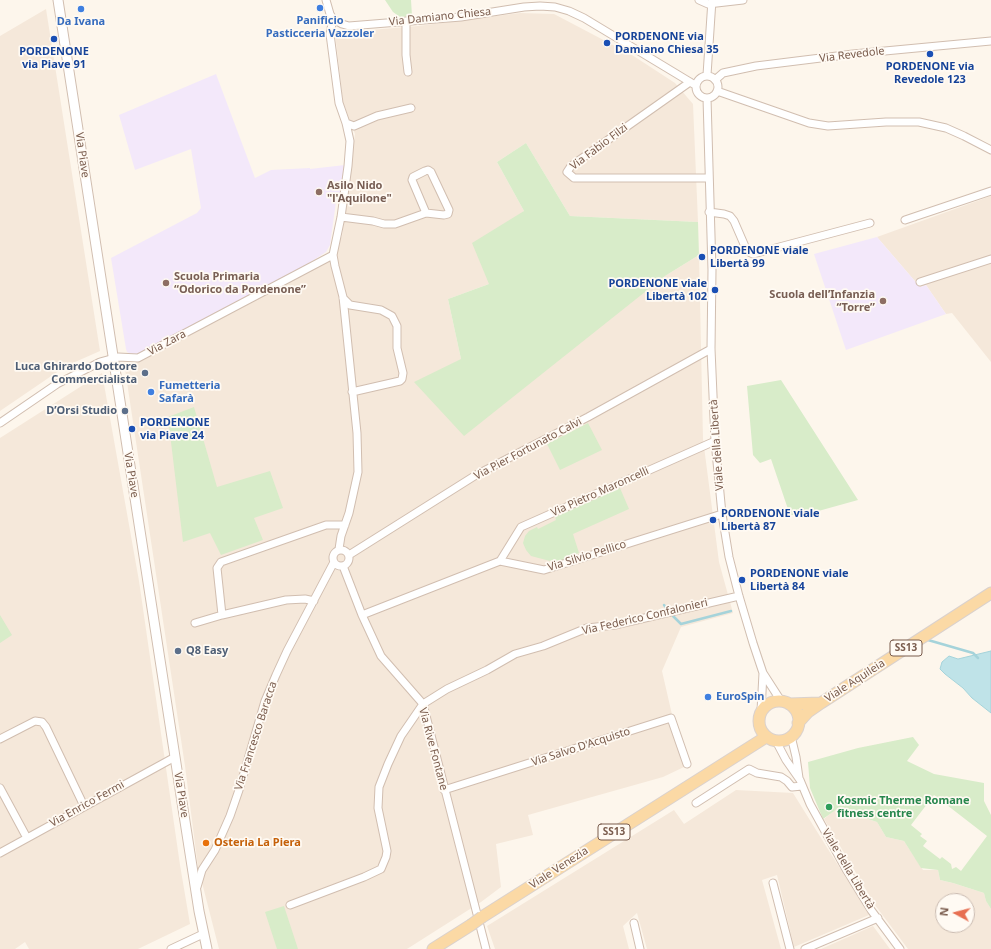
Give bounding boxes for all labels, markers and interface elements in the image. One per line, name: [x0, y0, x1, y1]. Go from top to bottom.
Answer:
marker: Panificio Pasticceria Vazzoler: [315, 3, 325, 13]
marker: Da Ivana: [76, 4, 86, 14]
street label: Via Damiano Chiesa: [388, 5, 492, 29]
place label: Panificio Pasticceria Vazzoler: [266, 14, 374, 40]
place label: Da Ivana: [57, 15, 105, 29]
place label: PORDENONE via Damiano Chiesa 35: [615, 30, 719, 56]
marker: PORDENONE via Piave 91: [49, 34, 59, 44]
marker: PORDENONE via Damiano Chiesa 35: [602, 38, 612, 48]
street label: Via Revedole: [819, 44, 885, 66]
place label: PORDENONE via Piave 91: [19, 45, 89, 71]
marker: PORDENONE via Revedole 123: [925, 49, 935, 59]
place label: PORDENONE via Revedole 123: [886, 60, 974, 86]
street label: Via Fabio Filzi: [568, 121, 630, 173]
street label: Via Piave: [72, 131, 92, 179]
place label: Asilo Nido "l'Aquilone": [327, 179, 392, 205]
marker: Asilo Nido "l'Aquilone": [314, 187, 324, 197]
place label: PORDENONE viale Libertà 99: [710, 244, 809, 270]
marker: PORDENONE viale Libertà 99: [697, 252, 707, 262]
place label: Scuola Primaria “Odorico da Pordenone”: [174, 270, 306, 296]
place label: PORDENONE viale Libertà 102: [608, 277, 707, 303]
marker: Scuola Primaria “Odorico da Pordenone”: [161, 278, 171, 288]
marker: PORDENONE viale Libertà 102: [710, 285, 720, 295]
place label: Scuola dell’Infanzia “Torre”: [769, 288, 875, 314]
marker: Scuola dell’Infanzia “Torre”: [878, 296, 888, 306]
street label: Via Zara: [146, 327, 188, 359]
place label: Luca Ghirardo Dottore Commercialista: [15, 360, 137, 386]
marker: Luca Ghirardo Dottore Commercialista: [140, 368, 150, 378]
place label: Fumetteria Safarà: [159, 379, 220, 405]
marker: Fumetteria Safarà: [146, 387, 156, 397]
street label: Viale della Libertà: [707, 399, 727, 491]
place label: D’Orsi Studio: [46, 404, 117, 418]
marker: D’Orsi Studio: [120, 406, 130, 416]
street label: Via Pier Fortunato Calvi: [472, 415, 584, 483]
place label: PORDENONE via Piave 24: [140, 416, 210, 442]
marker: PORDENONE via Piave 24: [127, 424, 137, 434]
street label: Via Piave: [121, 451, 141, 499]
street label: Via Pietro Maroncelli: [549, 464, 651, 520]
place label: PORDENONE viale Libertà 87: [721, 507, 820, 533]
marker: PORDENONE viale Libertà 87: [708, 515, 718, 525]
street label: Via Silvio Pellico: [546, 538, 628, 574]
place label: PORDENONE viale Libertà 84: [750, 567, 849, 593]
marker: PORDENONE viale Libertà 84: [737, 575, 747, 585]
street label: Via Federico Confalonieri: [581, 596, 709, 638]
road number: SS13: [890, 640, 922, 656]
place label: Q8 Easy: [186, 644, 228, 658]
marker: Q8 Easy: [173, 646, 183, 656]
street label: Viale Aquileia: [822, 657, 888, 705]
street label: Via Francesco Baracca: [232, 680, 280, 792]
place label: EuroSpin: [716, 690, 764, 704]
marker: EuroSpin: [703, 692, 713, 702]
street label: Via Rive Fontane: [416, 706, 450, 792]
street label: Via Salvo D'Acquisto: [530, 725, 632, 769]
street label: Via Piave: [171, 771, 191, 819]
street label: Via Enrico Fermi: [47, 778, 127, 830]
place label: Kosmic Therme Romane fitness centre: [837, 794, 970, 820]
marker: Kosmic Therme Romane fitness centre: [824, 802, 834, 812]
road number: SS13: [598, 824, 630, 840]
street label: Viale della Libertà: [819, 826, 877, 912]
place label: Osteria La Piera: [214, 836, 301, 850]
marker: Osteria La Piera: [201, 838, 211, 848]
street label: Viale Venezia: [527, 844, 591, 892]
north arrow: [935, 893, 975, 933]
text: N: [936, 906, 952, 917]

